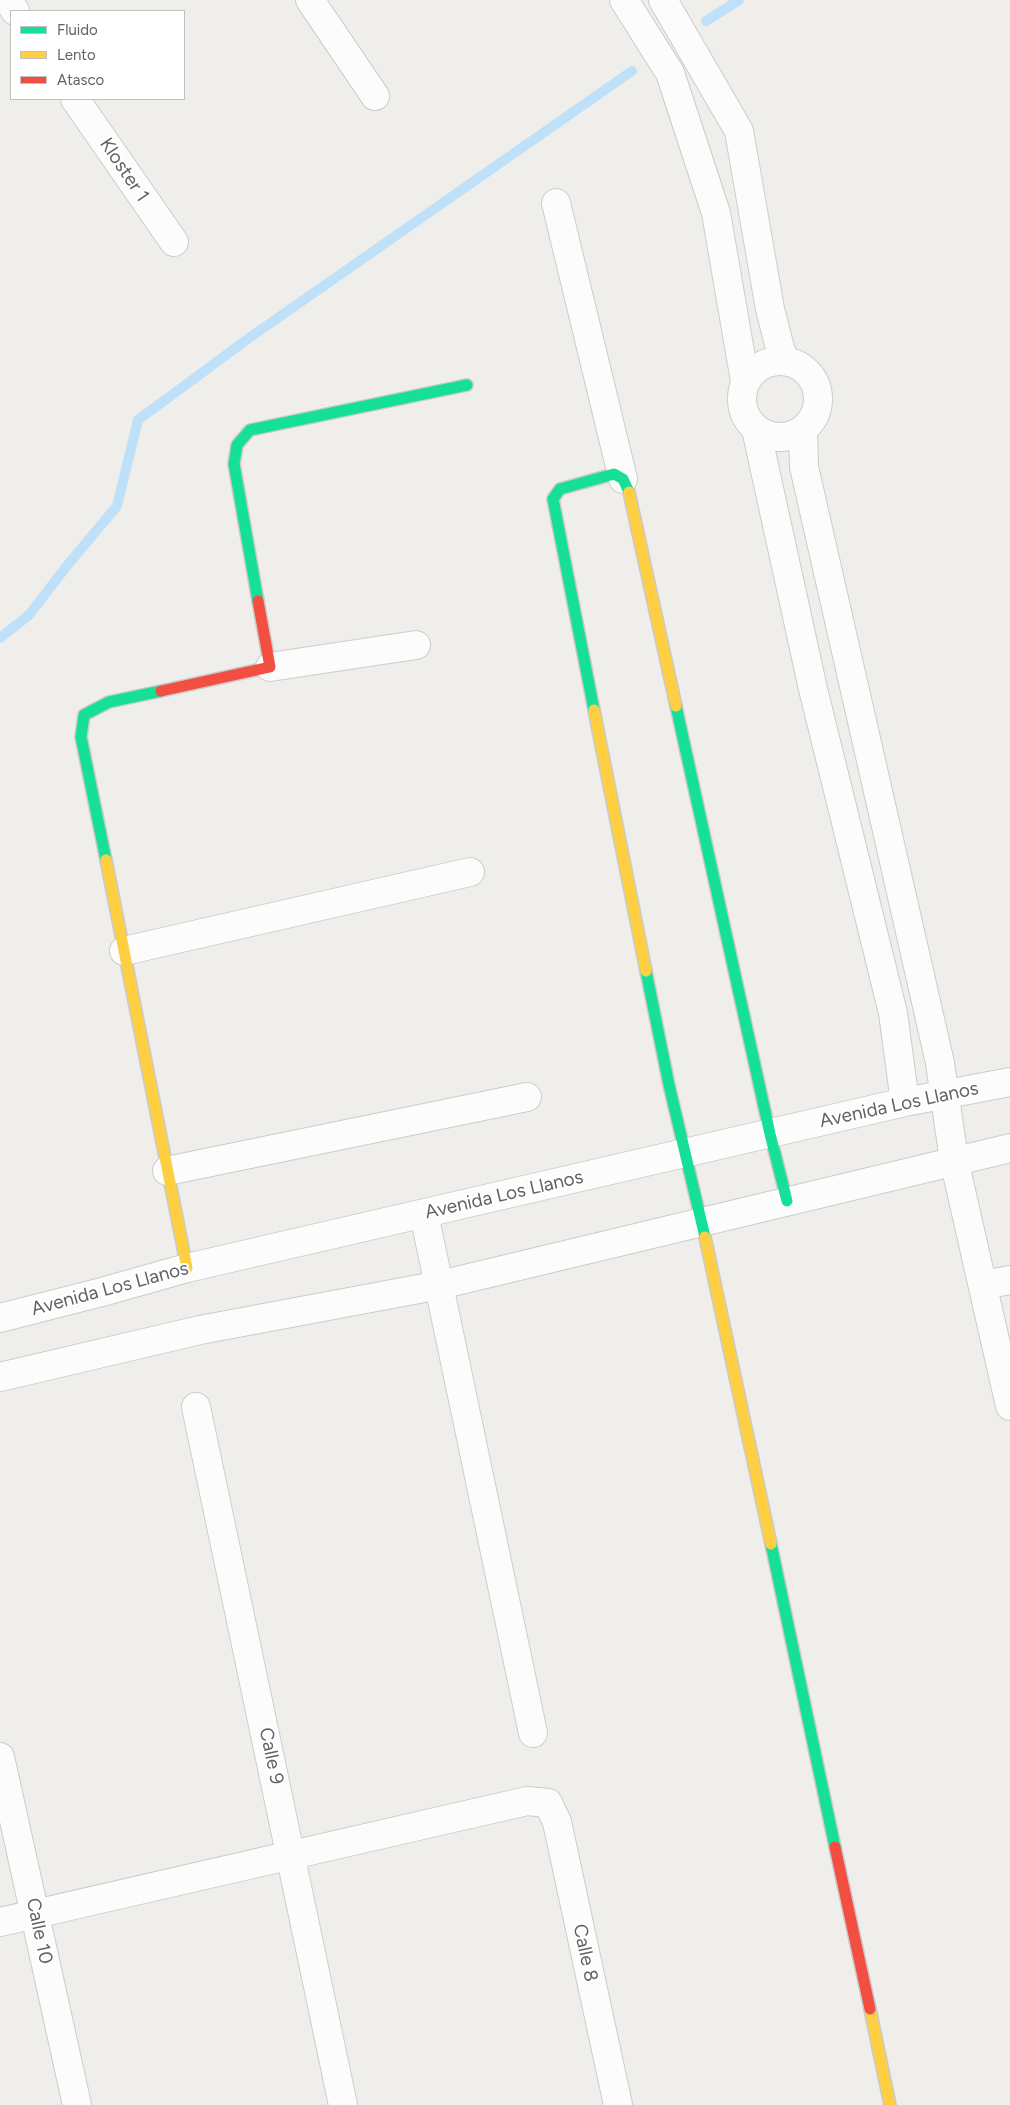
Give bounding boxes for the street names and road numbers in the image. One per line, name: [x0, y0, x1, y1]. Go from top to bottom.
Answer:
street label: Kloster 1: [94, 134, 154, 206]
street label: Avenida Los Llanos: [817, 1077, 981, 1133]
street label: Avenida Los Llanos: [423, 1166, 585, 1224]
street label: Avenida Los Llanos: [29, 1257, 191, 1321]
street label: Calle 9: [254, 1725, 288, 1787]
street label: Calle 10: [21, 1896, 57, 1966]
street label: Calle 8: [568, 1922, 602, 1984]

